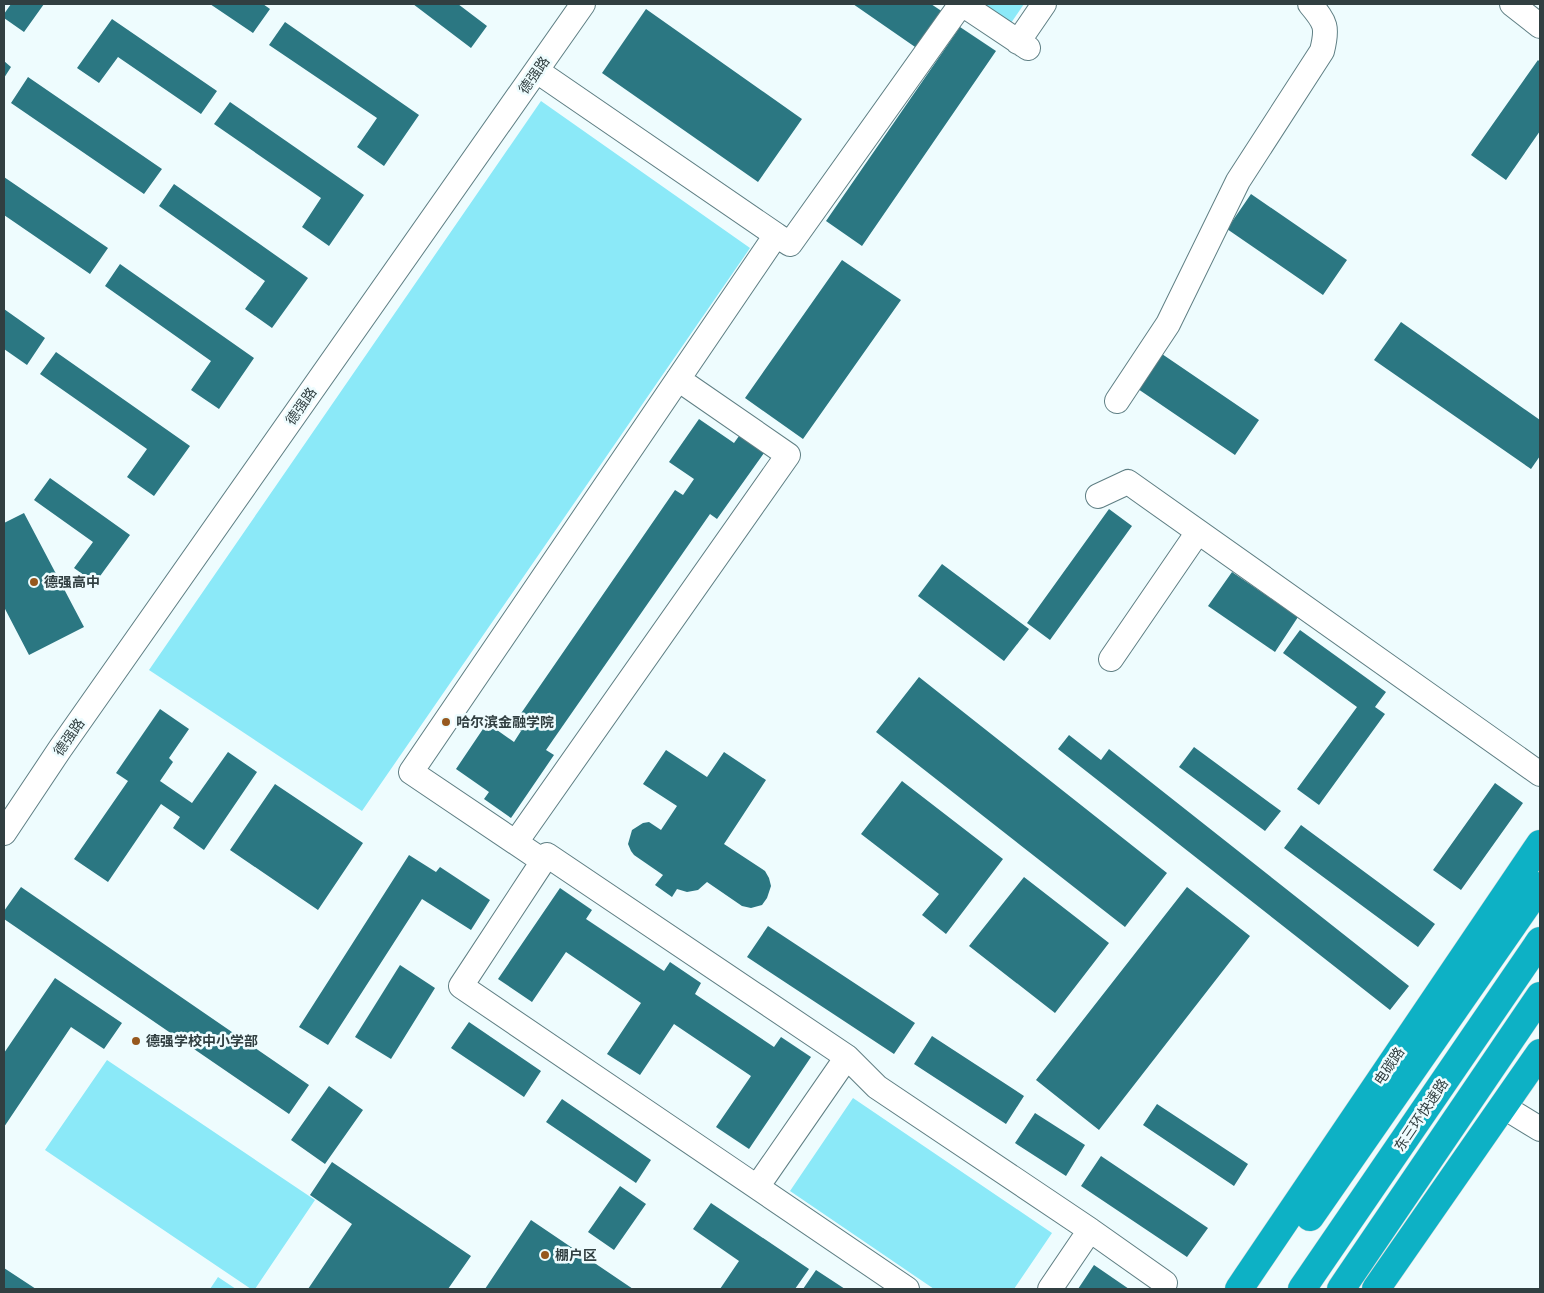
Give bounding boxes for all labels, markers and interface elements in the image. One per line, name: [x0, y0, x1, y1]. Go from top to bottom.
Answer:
street label: 德强路: [515, 53, 553, 97]
street label: 德强路: [282, 384, 320, 428]
place label: 德强高中: [44, 574, 100, 590]
marker: 德强高中: [28, 576, 40, 588]
place label: 哈尔滨金融学院: [456, 714, 554, 730]
street label: 德强路: [50, 715, 88, 759]
marker: 哈尔滨金融学院: [440, 716, 452, 728]
place label: 德强学校中小学部: [146, 1033, 258, 1049]
marker: 德强学校中小学部: [130, 1035, 142, 1047]
street label: 电碳路: [1371, 1044, 1407, 1088]
street label: 东三环快速路: [1391, 1076, 1451, 1154]
place label: 棚户区: [555, 1247, 597, 1263]
marker: 棚户区: [539, 1249, 551, 1261]

